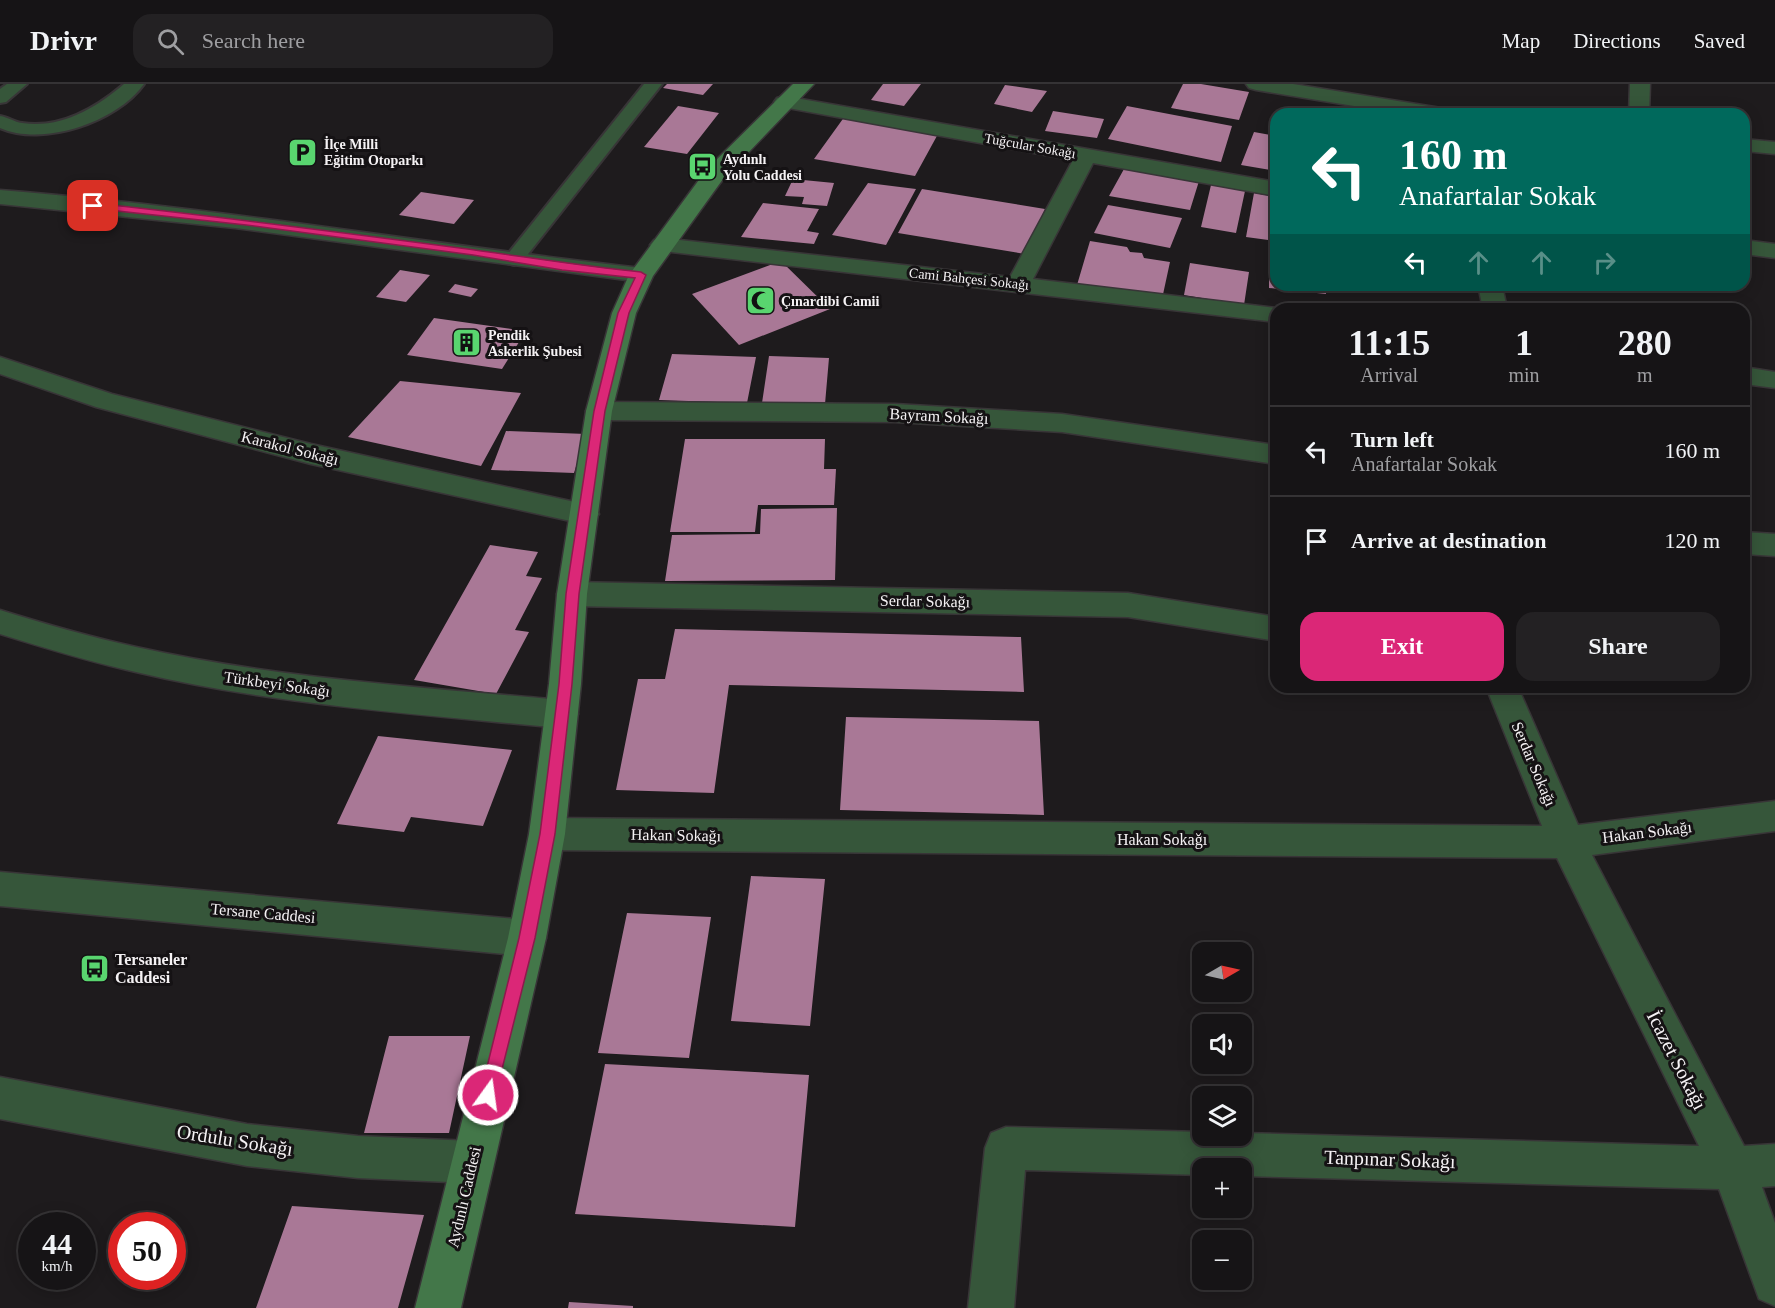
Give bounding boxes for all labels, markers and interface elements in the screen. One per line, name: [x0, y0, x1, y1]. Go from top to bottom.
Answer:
search box: [133, 14, 553, 68]
text: Drivr: [30, 25, 97, 56]
icon: search: [154, 25, 187, 58]
text: Search here: [202, 28, 305, 53]
text: Map: [1502, 29, 1540, 53]
text: Directions: [1573, 29, 1661, 53]
text: Saved: [1694, 29, 1745, 53]
street label: Tuğcular Sokağı: [983, 131, 1077, 161]
icon: left: [1300, 132, 1378, 210]
text: 160 m: [1399, 132, 1508, 178]
parking icon: İlçe Milli Eğitim Otoparkı: [287, 136, 319, 168]
place label: İlçe Milli Eğitim Otoparkı: [324, 136, 423, 168]
bus stop icon: Aydınlı Yolu Caddesi: [686, 151, 718, 183]
place label: Aydınlı Yolu Caddesi: [723, 152, 802, 183]
pin: [67, 180, 118, 231]
text: Anafartalar Sokak: [1399, 181, 1596, 211]
icon: arrive: [76, 189, 109, 222]
icon: left: [1399, 246, 1432, 279]
icon: ahead: [1462, 246, 1495, 279]
icon: ahead: [1525, 246, 1558, 279]
icon: right: [1588, 246, 1621, 279]
street label: Cami Bahçesi Sokağı: [908, 265, 1030, 293]
mosque icon: Çınardibi Camii: [744, 285, 776, 317]
place label: Çınardibi Camii: [781, 294, 880, 309]
text: 11:15: [1348, 323, 1430, 363]
text: 1: [1515, 323, 1533, 363]
text: 280: [1618, 323, 1672, 363]
building icon: Pendik Askerlik Şubesi: [451, 327, 483, 359]
place label: Pendik Askerlik Şubesi: [488, 328, 582, 359]
text: Arrival: [1360, 364, 1418, 386]
text: min: [1508, 364, 1540, 386]
text: m: [1637, 364, 1653, 386]
street label: Bayram Sokağı: [889, 405, 989, 428]
text: Turn left: [1351, 427, 1434, 452]
street label: Karakol Sokağı: [239, 428, 341, 469]
icon: left: [1300, 435, 1333, 468]
text: 160 m: [1664, 438, 1720, 463]
text: Anafartalar Sokak: [1351, 453, 1497, 475]
icon: arrive: [1300, 525, 1333, 558]
text: Arrive at destination: [1351, 528, 1547, 553]
text: 120 m: [1664, 528, 1720, 553]
street label: Serdar Sokağı: [880, 592, 971, 611]
button: Exit: [1300, 612, 1504, 681]
button: Share: [1516, 612, 1720, 681]
street label: Türkbeyi Sokağı: [223, 668, 332, 701]
street label: Serdar Sokağı: [1508, 719, 1560, 810]
street label: Hakan Sokağı: [1601, 818, 1693, 847]
street label: Hakan Sokağı: [631, 826, 722, 845]
street label: Hakan Sokağı: [1117, 831, 1208, 849]
street label: Tersane Caddesi: [210, 900, 317, 926]
north arrow: [1192, 942, 1252, 1002]
map controls: [1192, 942, 1252, 1290]
place label: Tersaneler Caddesi: [115, 951, 187, 986]
bus stop icon: Tersaneler Caddesi: [78, 952, 110, 984]
street label: İcazet Sokağı: [1642, 1007, 1712, 1114]
button: sound: [1192, 1014, 1252, 1074]
position arrow: [456, 1063, 520, 1127]
button: layers: [1192, 1086, 1252, 1146]
street label: Ordulu Sokağı: [175, 1120, 295, 1161]
street label: Aydınlı Caddesi: [444, 1144, 485, 1249]
street label: Tanpınar Sokağı: [1324, 1146, 1456, 1173]
button: +: [1192, 1158, 1252, 1218]
speed limit sign: 50: [108, 1212, 186, 1290]
text: 44: [42, 1227, 72, 1260]
button: −: [1192, 1230, 1252, 1290]
text: km/h: [42, 1258, 72, 1274]

